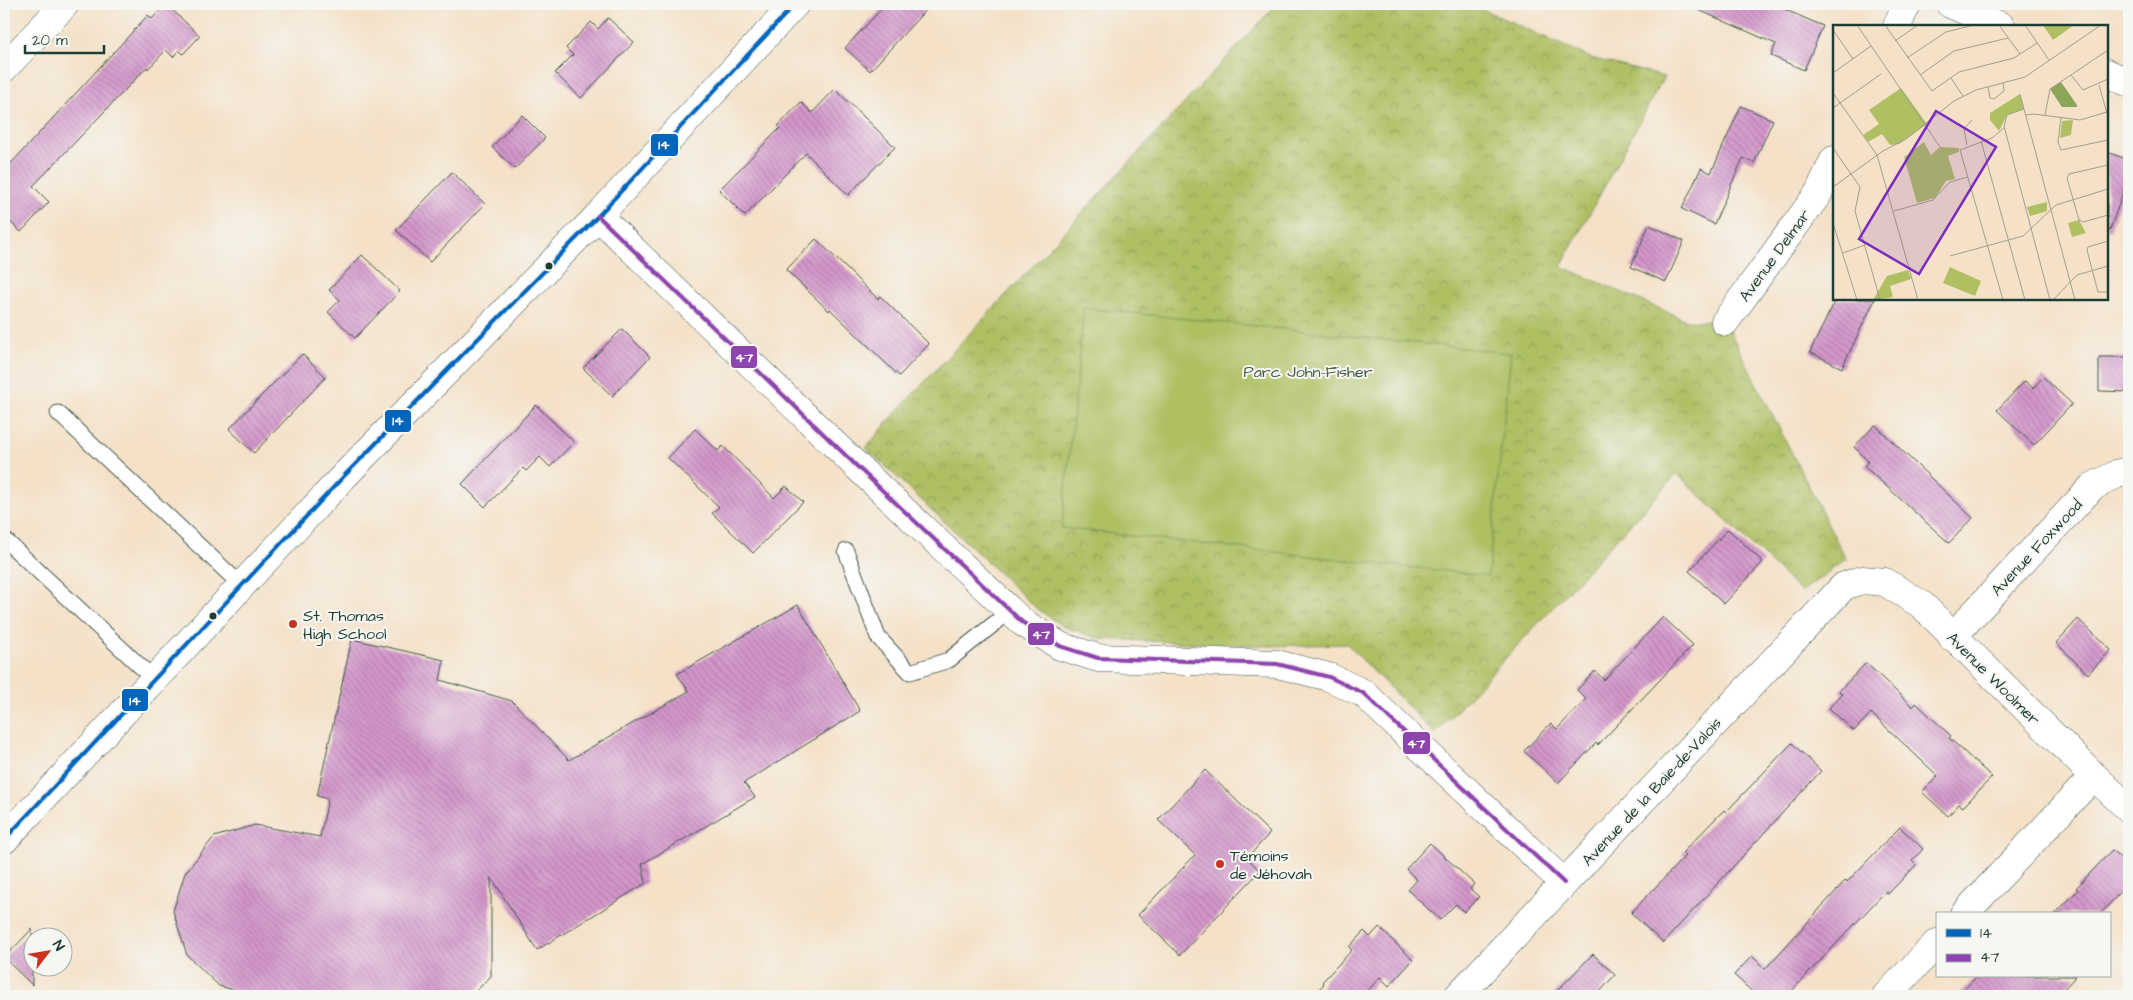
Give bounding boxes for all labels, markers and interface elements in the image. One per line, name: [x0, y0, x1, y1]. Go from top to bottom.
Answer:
scale bar: [25, 22, 104, 54]
inset map: [1833, 25, 2108, 300]
text: 20 m: [32, 30, 68, 51]
line badge: 14: [650, 133, 679, 157]
text: 14: [658, 135, 670, 155]
street label: Avenue Delmar: [1734, 205, 1816, 306]
unlabelled marker: [544, 261, 554, 271]
line badge: 47: [730, 345, 758, 369]
text: 47: [735, 348, 753, 368]
park label: Parc John-Fisher: [1244, 361, 1373, 383]
line badge: 14: [384, 409, 412, 433]
text: 14: [392, 411, 404, 431]
street label: Avenue Foxwood: [1986, 494, 2087, 601]
place label: St. Thomas High School: [303, 605, 387, 646]
unlabelled marker: [208, 611, 218, 621]
marker: St. Thomas High School: [287, 618, 299, 630]
line badge: 47: [1027, 622, 1055, 646]
text: 47: [1032, 625, 1050, 645]
street label: Avenue Woolmer: [1942, 627, 2045, 730]
line badge: 14: [121, 688, 149, 712]
text: 14: [129, 691, 141, 711]
street label: Avenue de la Baie-de-Valois: [1577, 712, 1727, 871]
line badge: 47: [1402, 731, 1431, 755]
text: 47: [1407, 734, 1425, 754]
place label: Témoins de Jéhovah: [1230, 845, 1312, 885]
marker: Témoins de Jéhovah: [1214, 858, 1226, 870]
legend: [1936, 912, 2110, 978]
text: 14: [1980, 923, 1992, 944]
north arrow: [22, 928, 72, 978]
text: N: [47, 937, 69, 955]
text: 47: [1980, 947, 1999, 968]

